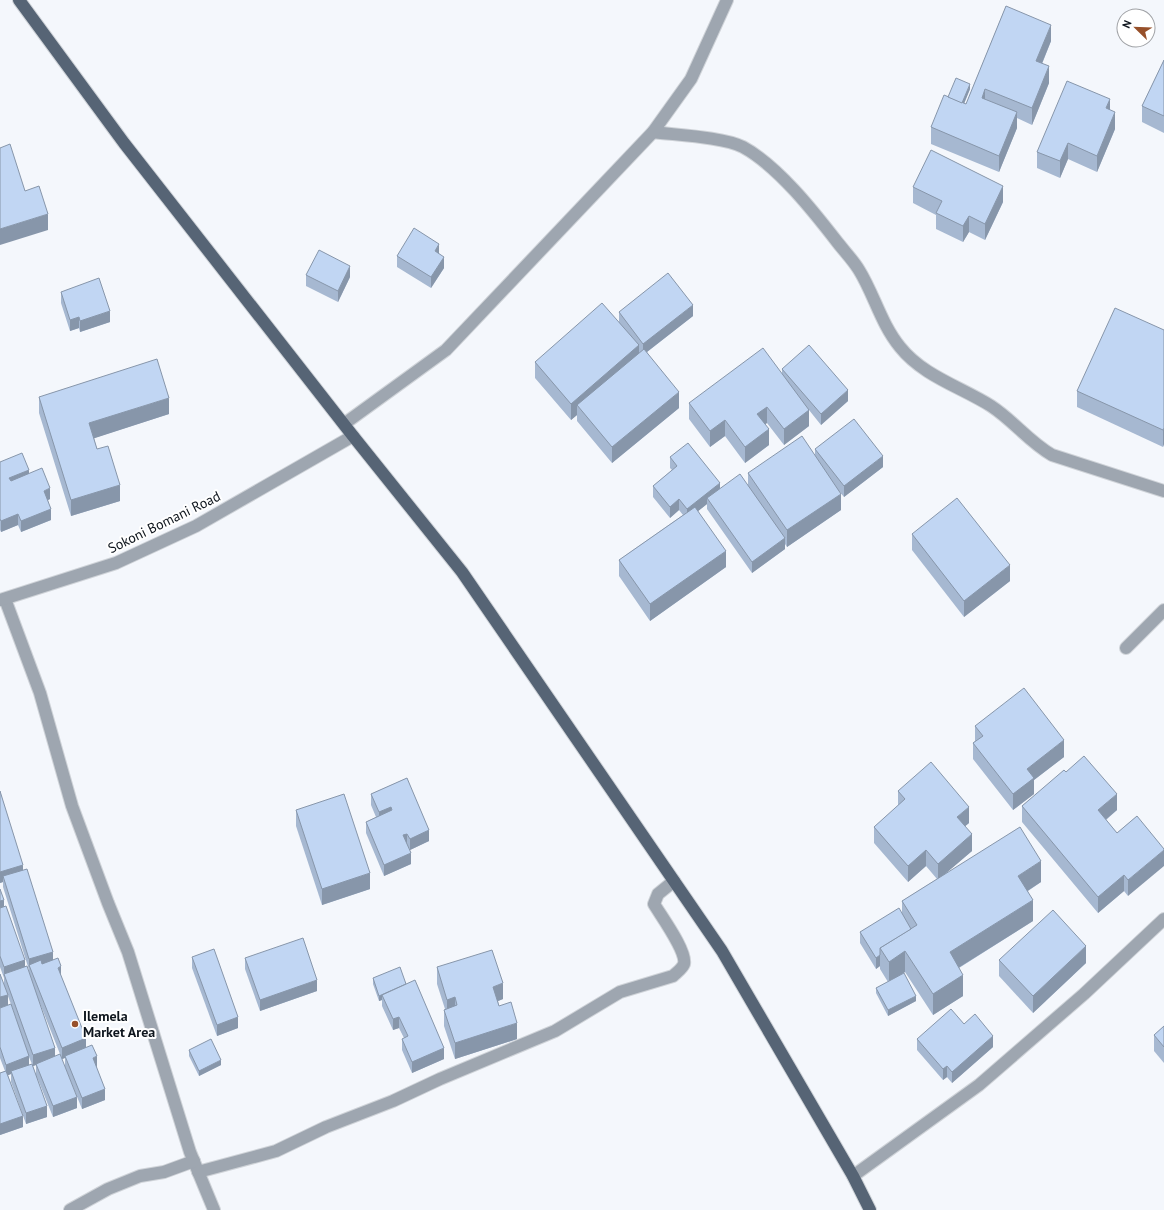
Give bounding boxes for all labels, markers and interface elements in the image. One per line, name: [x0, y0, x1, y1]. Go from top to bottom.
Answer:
north arrow: [1116, 8, 1156, 48]
text: N: [1119, 18, 1135, 30]
street label: Sokoni Bomani Road: [105, 487, 223, 557]
place label: Ilemela Market Area: [83, 1007, 155, 1041]
marker: Ilemela Market Area: [70, 1019, 80, 1029]

